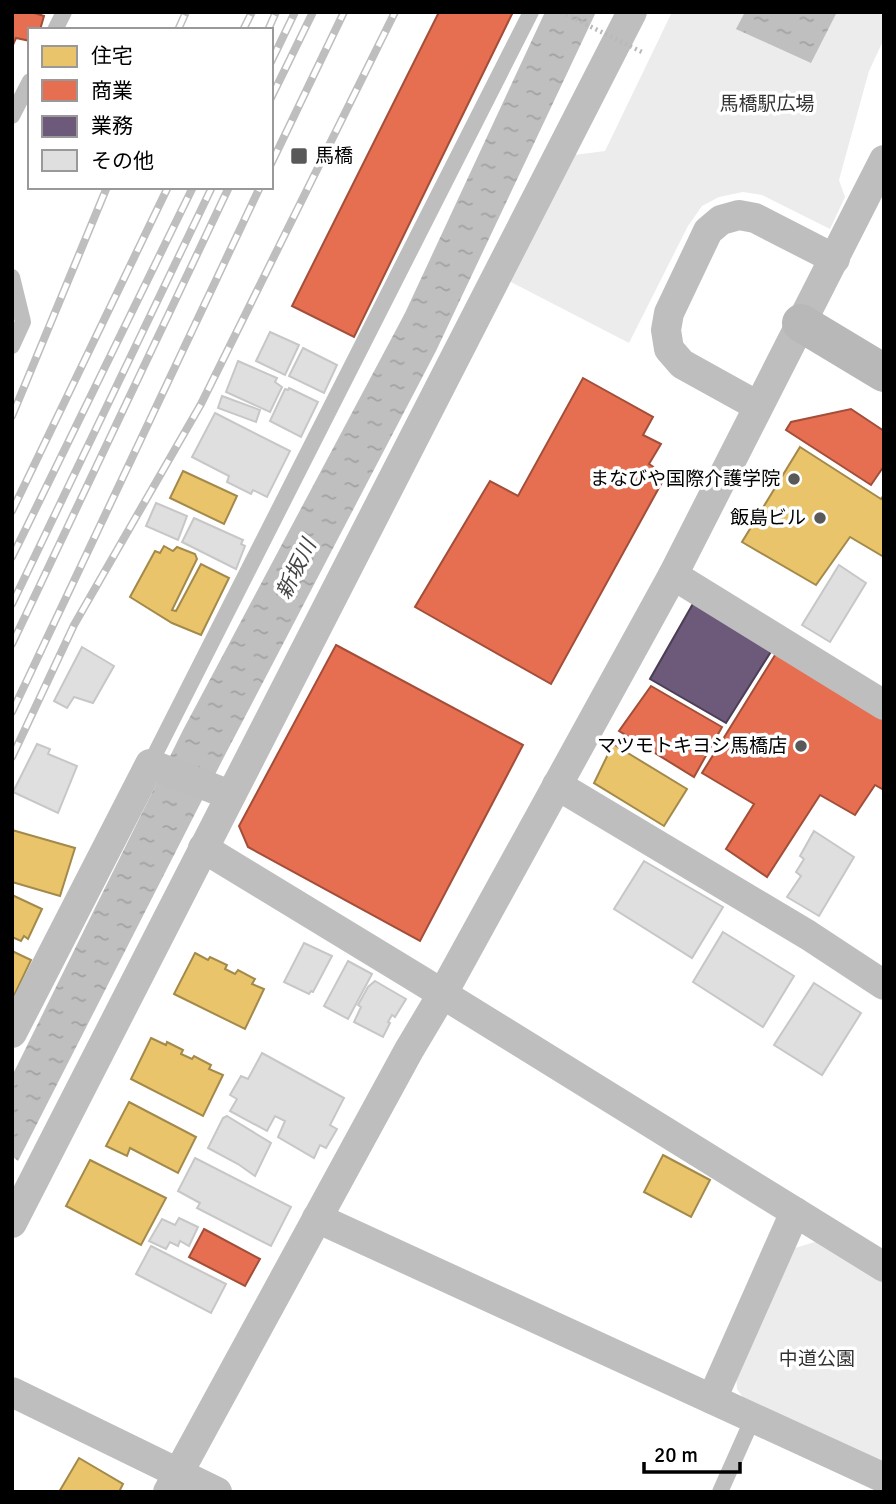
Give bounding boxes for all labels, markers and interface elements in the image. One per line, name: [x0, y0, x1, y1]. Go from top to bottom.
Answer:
legend: [28, 28, 273, 189]
text: 住宅: [91, 43, 133, 69]
text: 商業: [91, 78, 133, 104]
park label: 馬橋駅広場: [719, 92, 815, 116]
text: 業務: [91, 113, 133, 139]
place label: 馬橋: [315, 144, 353, 168]
marker: 馬橋: [289, 146, 309, 166]
text: その他: [91, 148, 154, 174]
place label: まなびや国際介護学院: [590, 467, 780, 491]
marker: まなびや国際介護学院: [786, 471, 802, 487]
place label: 飯島ビル: [730, 506, 806, 530]
marker: 飯島ビル: [812, 510, 828, 526]
water label: 新坂川: [271, 533, 322, 603]
place label: マツモトキヨシ馬橋店: [597, 734, 787, 758]
marker: マツモトキヨシ馬橋店: [793, 738, 809, 754]
park label: 中道公園: [779, 1347, 855, 1371]
scale bar: [644, 1430, 740, 1474]
text: 20 m: [654, 1442, 698, 1468]

